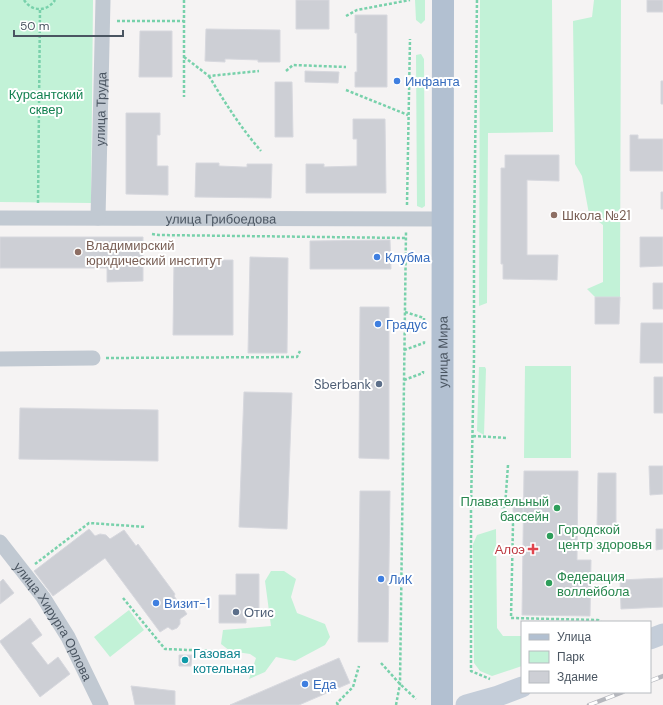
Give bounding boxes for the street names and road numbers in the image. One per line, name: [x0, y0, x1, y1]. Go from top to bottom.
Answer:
street label: улица Труда: [92, 71, 110, 146]
street label: улица Грибоедова: [166, 210, 277, 228]
street label: улица Мира: [434, 315, 452, 388]
street label: улица Хирурга Орлова: [10, 559, 96, 684]

